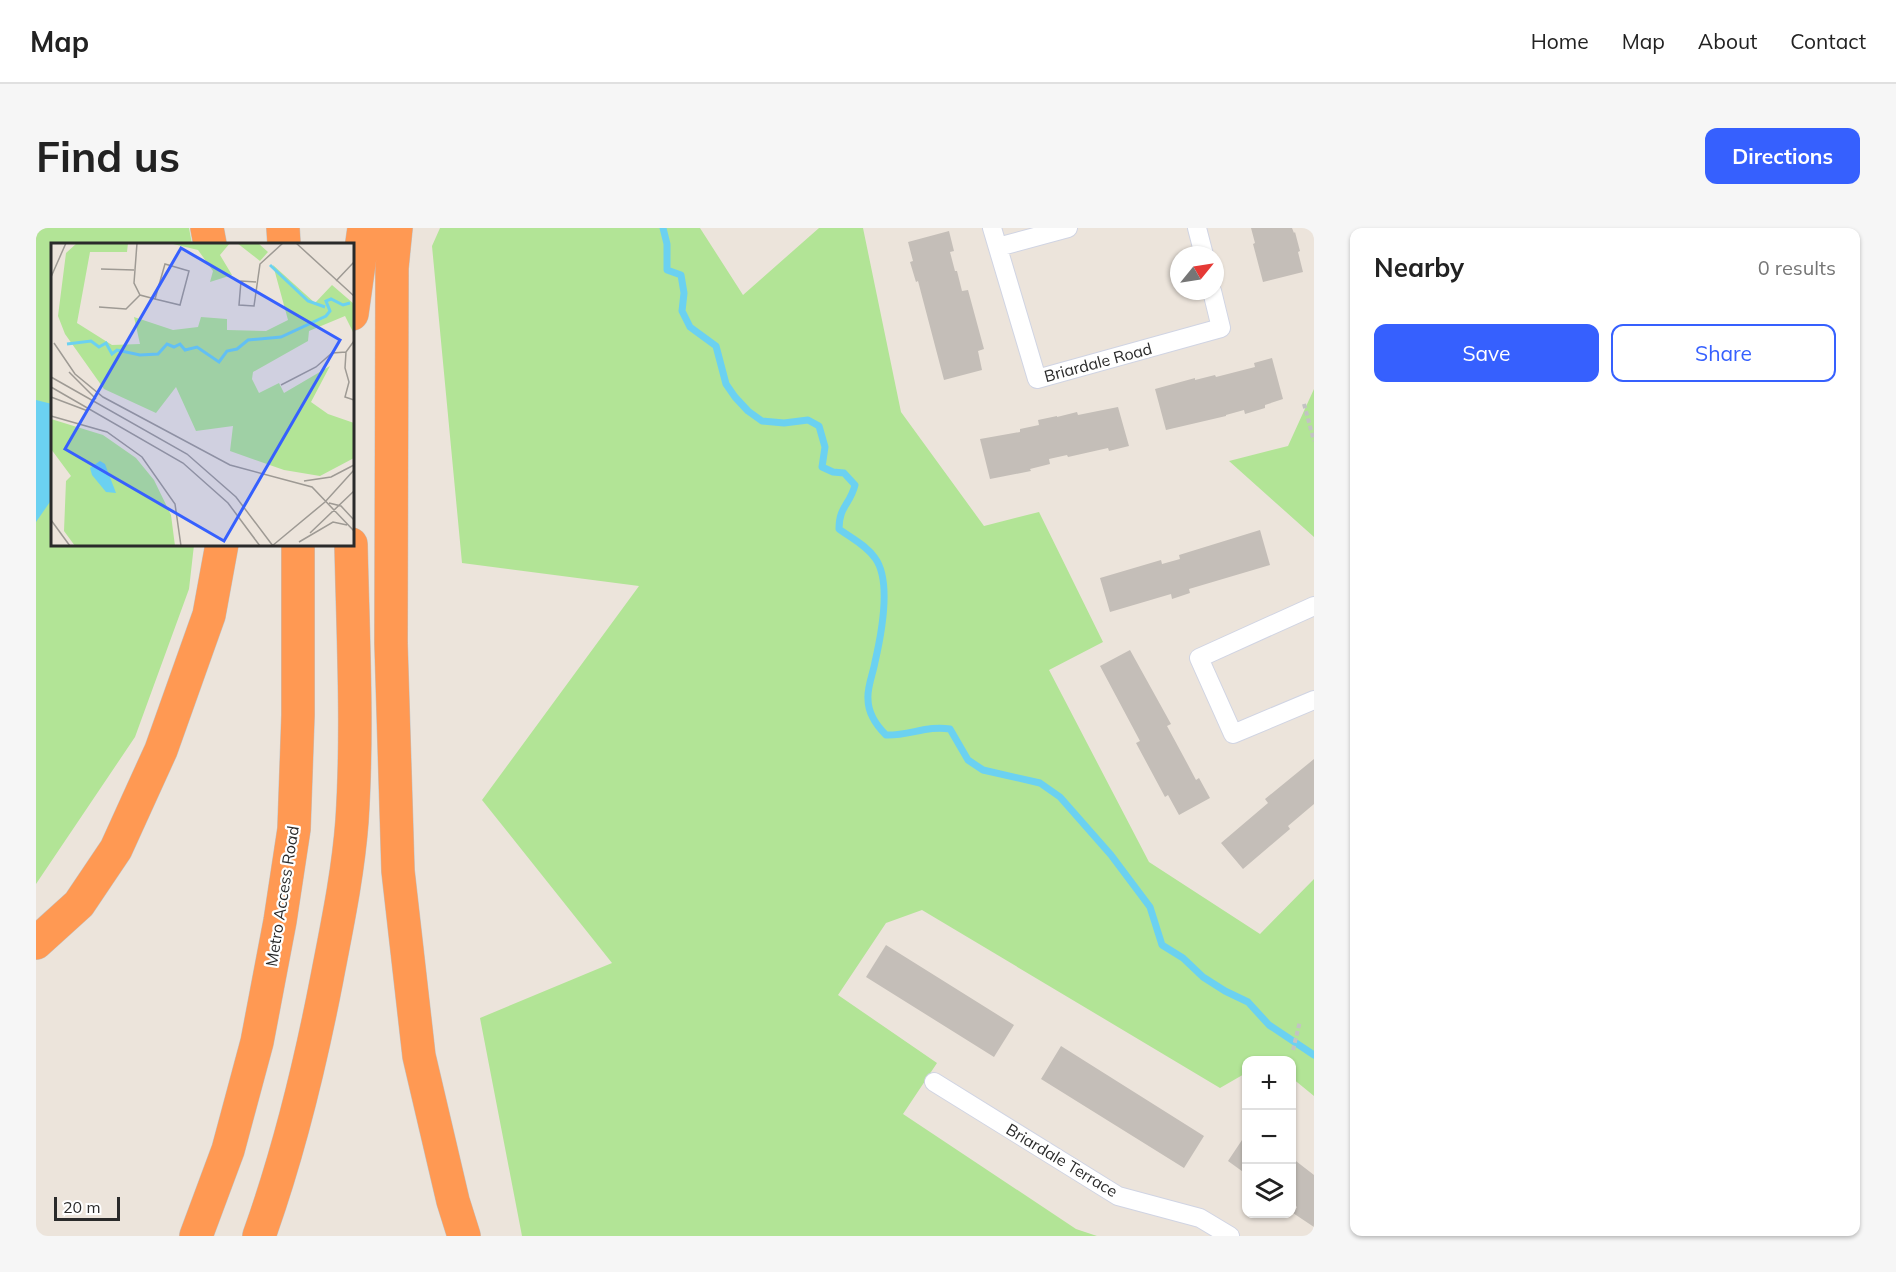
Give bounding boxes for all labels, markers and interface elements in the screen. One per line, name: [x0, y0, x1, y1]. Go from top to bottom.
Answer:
text: Map: [30, 24, 89, 59]
text: Home: [1531, 28, 1589, 54]
text: Map: [1622, 28, 1665, 54]
text: About: [1698, 28, 1757, 54]
text: Contact: [1790, 28, 1866, 54]
button: Directions: [1705, 128, 1860, 184]
text: Find us: [36, 130, 180, 183]
inset map: [51, 243, 354, 546]
north arrow: [1170, 246, 1224, 300]
text: Nearby: [1374, 251, 1464, 284]
text: 0 results: [1758, 255, 1836, 280]
button: Save: [1374, 324, 1599, 382]
button: Share: [1611, 324, 1836, 382]
street label: Briardale Road: [1042, 338, 1154, 386]
street label: Metro Access Road: [261, 824, 303, 968]
map controls: [1242, 1056, 1296, 1218]
button: +: [1242, 1056, 1296, 1110]
button: −: [1242, 1110, 1296, 1164]
street label: Briardale Terrace: [1003, 1119, 1121, 1201]
button: layers: [1242, 1164, 1296, 1218]
scale bar: [54, 1194, 120, 1222]
text: 20 m: [63, 1197, 100, 1217]

